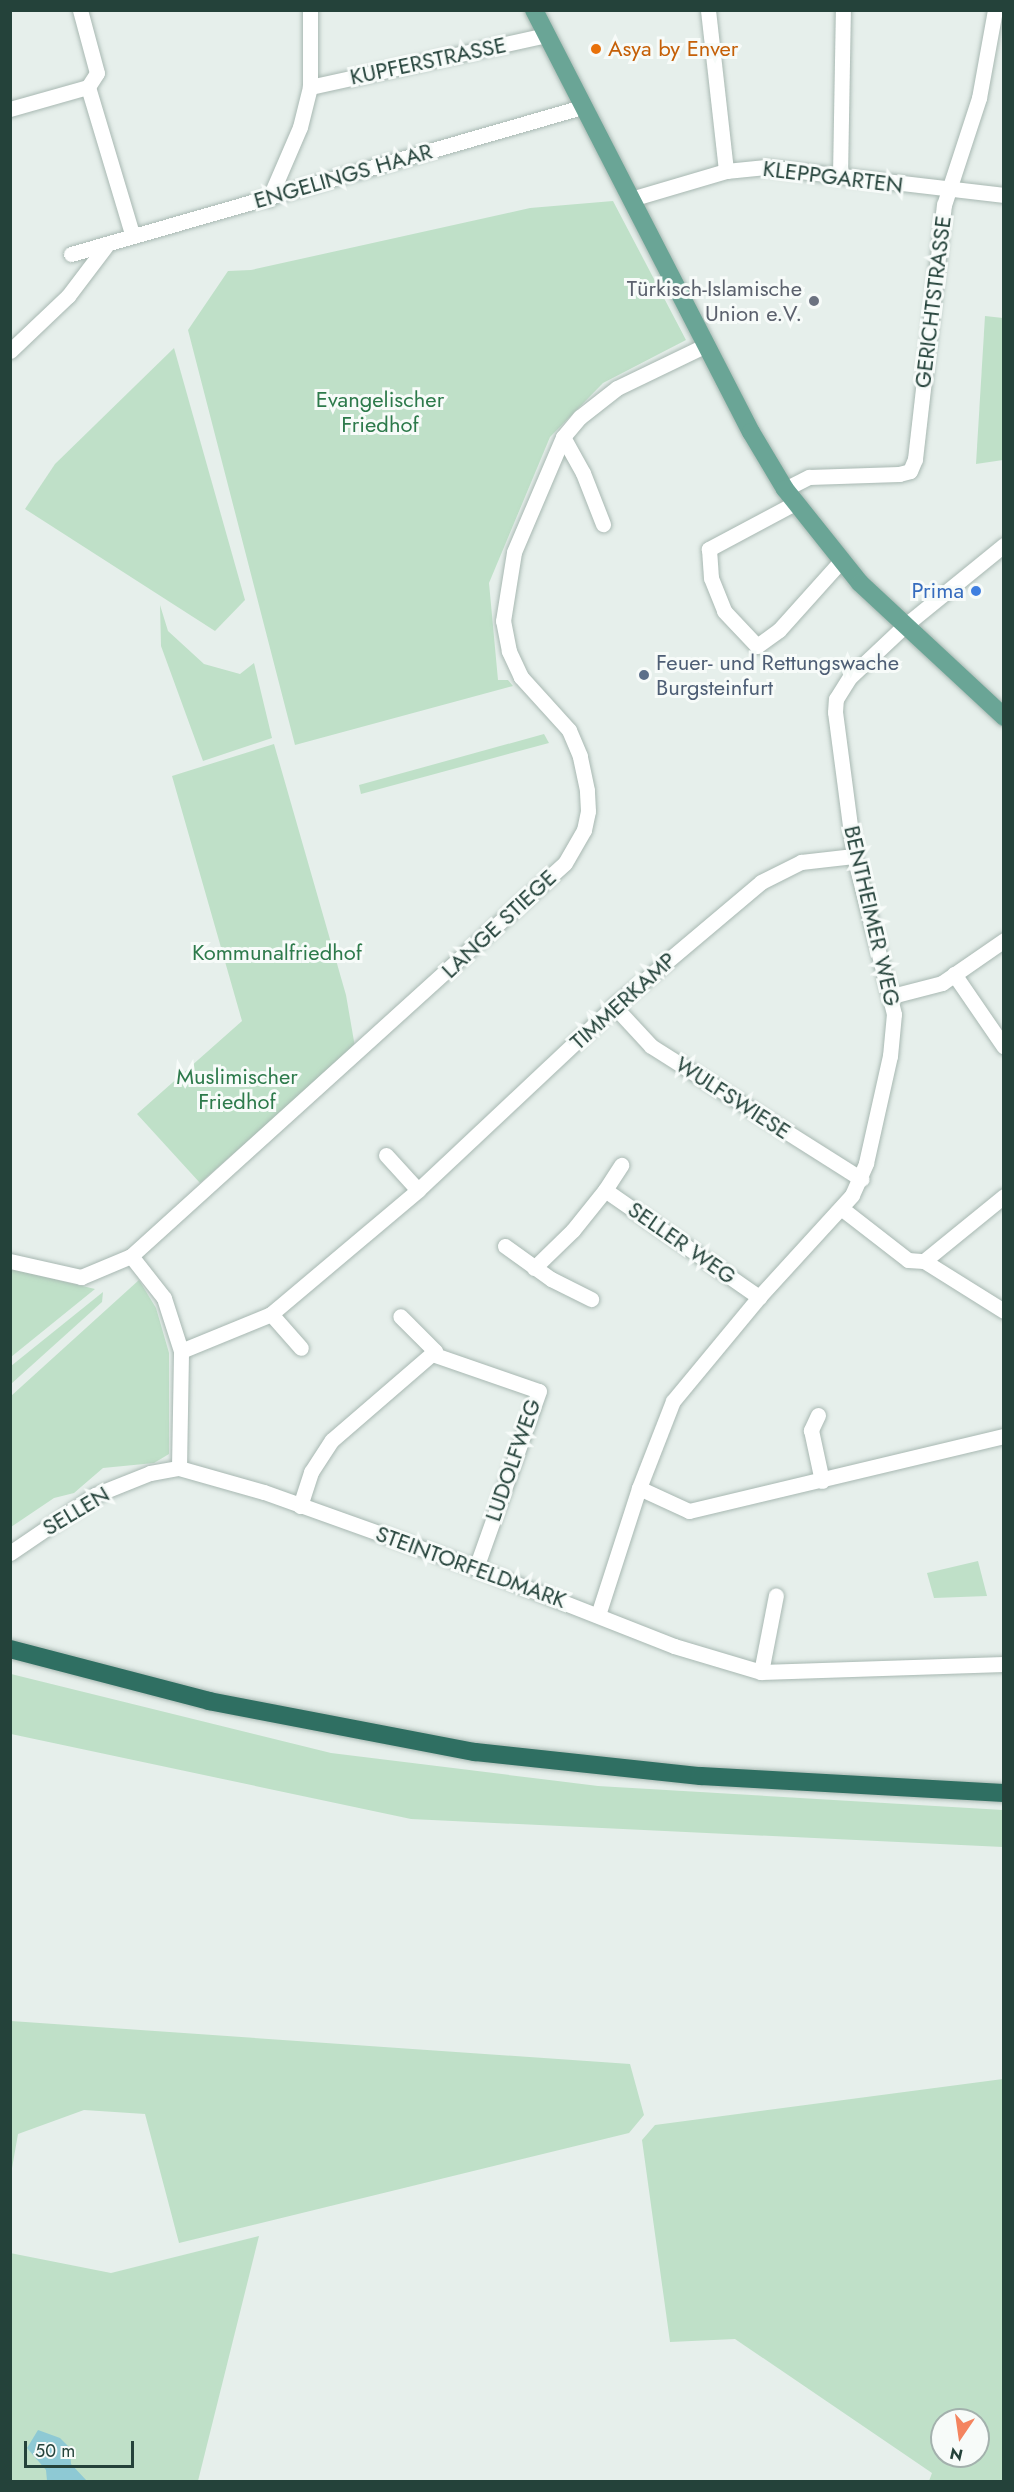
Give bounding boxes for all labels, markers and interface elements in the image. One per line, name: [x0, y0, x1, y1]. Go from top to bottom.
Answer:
street label: KUPFERSTRASSE: [347, 32, 509, 90]
place label: Asya by Enver: [608, 36, 738, 62]
marker: Asya by Enver: [589, 42, 603, 56]
street label: ENGELINGS HAAR: [251, 138, 435, 214]
street label: KLEPPGARTEN: [761, 155, 905, 199]
street label: GERICHTSTRASSE: [909, 214, 957, 390]
place label: Türkisch-Islamische Union e.V.: [627, 275, 802, 326]
marker: Türkisch-Islamische Union e.V.: [807, 294, 821, 308]
park label: Evangelischer Friedhof: [316, 386, 444, 438]
place label: Prima: [911, 578, 964, 604]
marker: Prima: [969, 584, 983, 598]
place label: Feuer- und Rettungswache Burgsteinfurt: [656, 649, 899, 700]
marker: Feuer- und Rettungswache Burgsteinfurt: [637, 668, 651, 682]
street label: BENTHEIMER WEG: [838, 823, 906, 1009]
street label: LANGE STIEGE: [436, 864, 562, 984]
park label: Kommunalfriedhof: [192, 940, 362, 966]
street label: TIMMERKAMP: [565, 947, 681, 1055]
street label: WULFSWIESE: [670, 1051, 796, 1145]
park label: Muslimischer Friedhof: [176, 1063, 298, 1114]
street label: SELLER WEG: [623, 1196, 741, 1290]
street label: LUDOLFWEG: [480, 1395, 546, 1525]
street label: SELLEN: [38, 1481, 114, 1541]
street label: STEINTORFELDMARK: [372, 1520, 570, 1614]
north arrow: [930, 2408, 990, 2468]
scale bar: [27, 2429, 136, 2467]
text: 50 m: [35, 2438, 75, 2464]
text: N: [948, 2441, 965, 2467]

